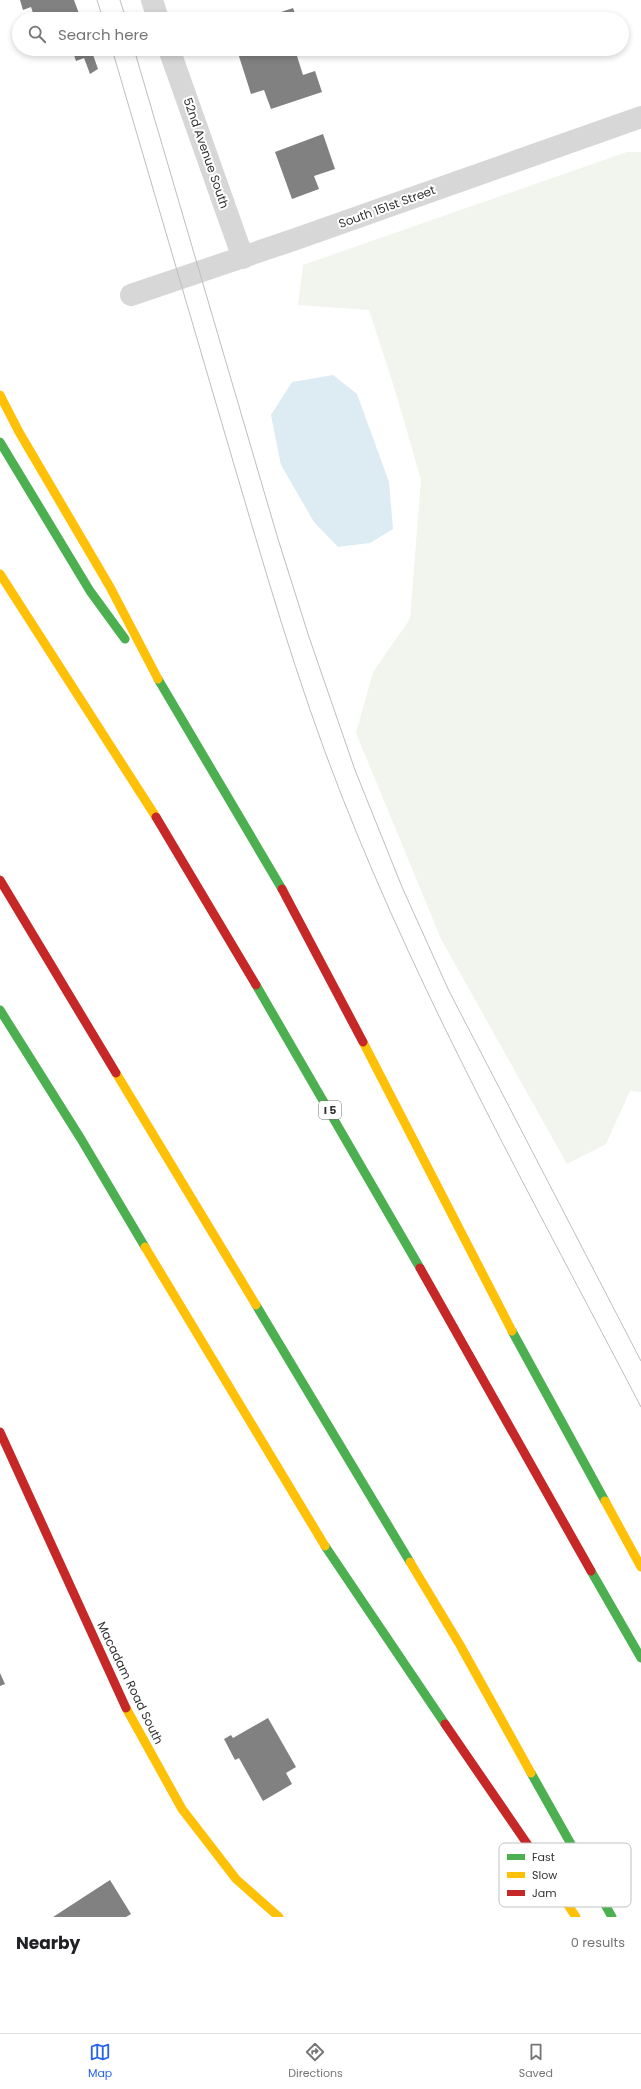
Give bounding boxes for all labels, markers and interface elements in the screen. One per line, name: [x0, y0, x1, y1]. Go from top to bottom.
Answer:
search box: [12, 12, 629, 56]
icon: search: [26, 23, 48, 45]
text: Search here: [58, 24, 148, 45]
street label: 52nd Avenue South: [180, 95, 233, 211]
street label: South 151st Street: [336, 181, 438, 232]
road number: I 5: [319, 1101, 341, 1119]
street label: Macadam Road South: [93, 1619, 168, 1747]
legend: [499, 1843, 631, 1907]
text: Fast: [532, 1849, 555, 1865]
text: Slow: [532, 1867, 557, 1883]
text: Jam: [532, 1885, 557, 1901]
text: Nearby: [16, 1931, 80, 1955]
text: 0 results: [571, 1933, 625, 1952]
tab: Map: [88, 2041, 112, 2082]
tab: Directions: [288, 2041, 343, 2082]
tab: Saved: [519, 2041, 553, 2082]

